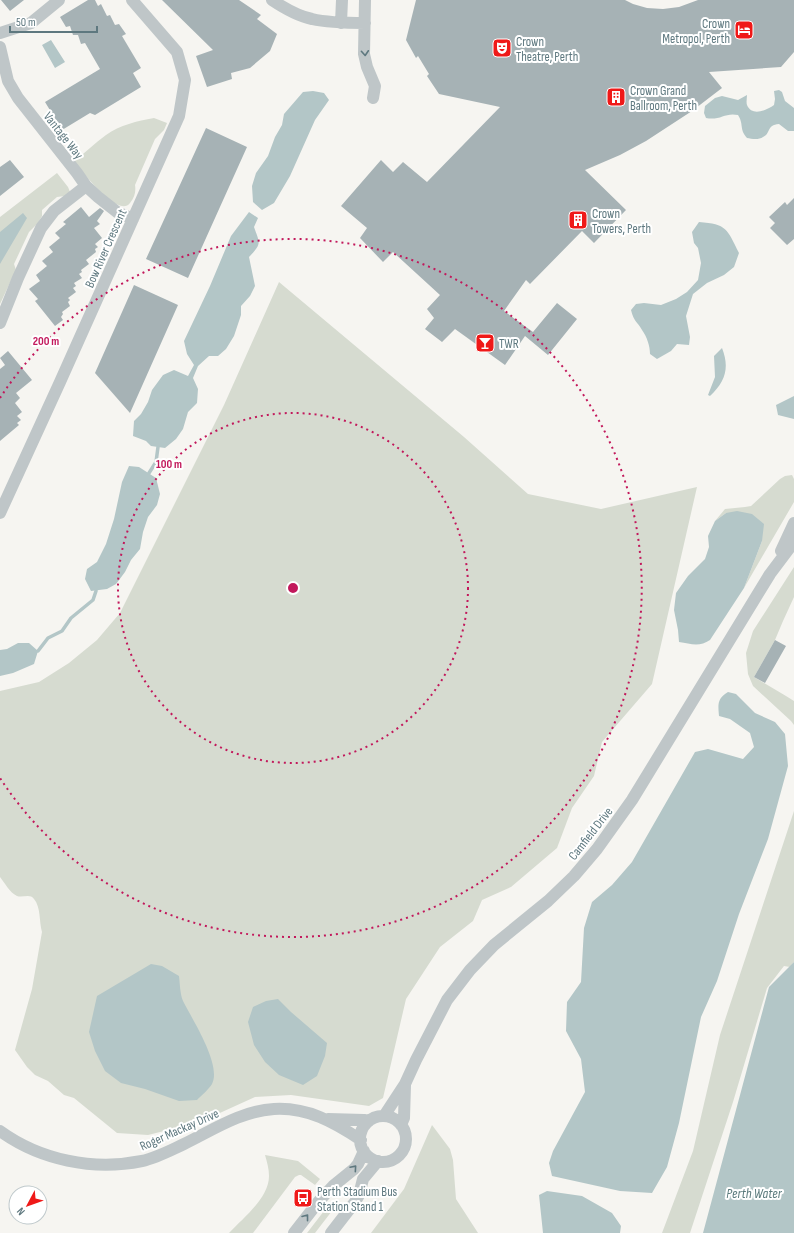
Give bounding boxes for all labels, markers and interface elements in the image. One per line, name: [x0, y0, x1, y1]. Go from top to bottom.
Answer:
scale bar: [10, 8, 97, 34]
text: 50 m: [16, 15, 36, 30]
place label: Crown Metropol, Perth: [662, 16, 730, 47]
hotel icon: Crown Metropol, Perth: [733, 19, 755, 41]
place label: Crown Theatre, Perth: [516, 34, 578, 65]
theatre icon: Crown Theatre, Perth: [491, 37, 513, 59]
one-way arrow: [360, 50, 369, 56]
place label: Crown Grand Ballroom, Perth: [630, 83, 697, 114]
building icon: Crown Grand Ballroom, Perth: [605, 86, 627, 108]
street label: Vantage Way: [40, 109, 87, 162]
place label: Crown Towers, Perth: [592, 206, 651, 237]
street label: Bow River Crescent: [81, 207, 130, 290]
building icon: Crown Towers, Perth: [567, 209, 589, 231]
bar icon: TWR: [474, 332, 496, 354]
text: 200 m: [33, 334, 59, 349]
place label: TWR: [499, 336, 519, 352]
text: 100 m: [156, 457, 182, 472]
centre of rings: [286, 581, 300, 595]
street label: Camfield Drive: [565, 804, 616, 863]
street label: Roger Mackay Drive: [137, 1105, 221, 1155]
one-way arrow: [349, 1165, 357, 1173]
place label: Perth Stadium Bus Station Stand 1: [317, 1184, 398, 1215]
north arrow: [8, 1185, 48, 1225]
water label: Perth Water: [726, 1185, 783, 1202]
bus stop icon: Perth Stadium Bus Station Stand 1: [292, 1187, 314, 1209]
text: N: [14, 1205, 28, 1218]
one-way arrow: [302, 1215, 309, 1222]

